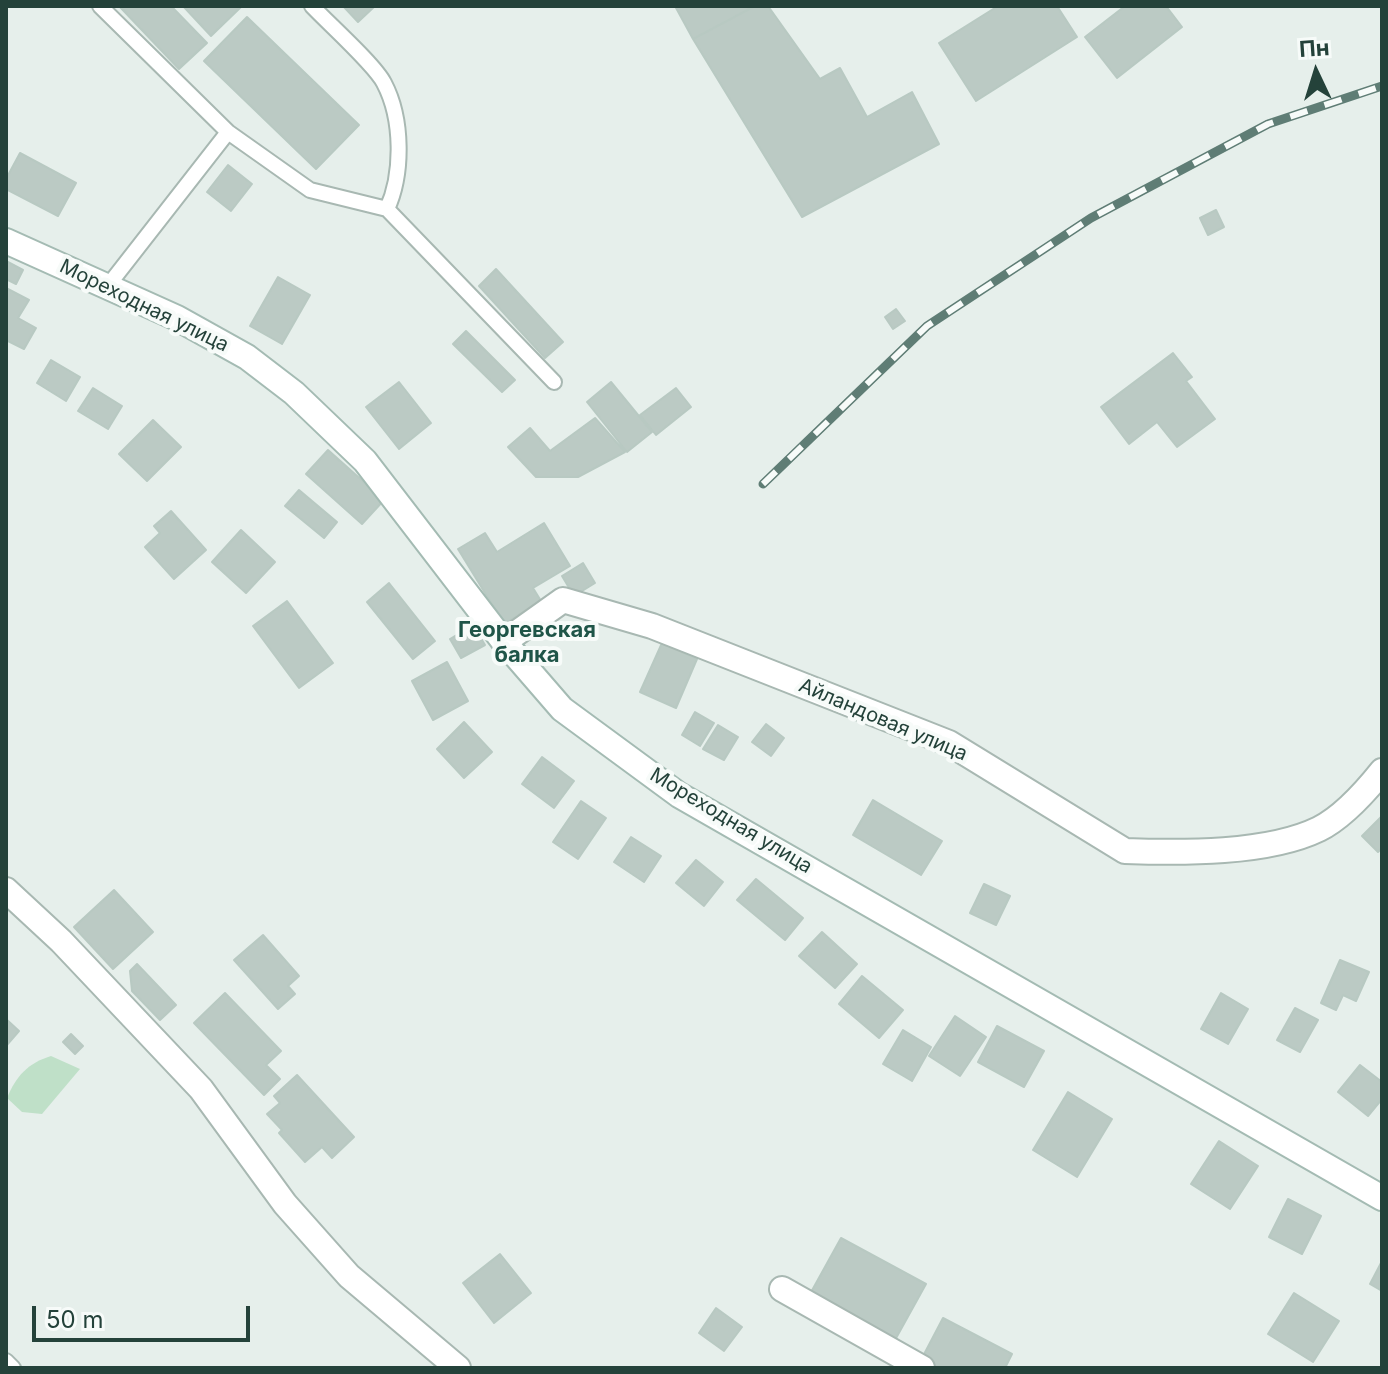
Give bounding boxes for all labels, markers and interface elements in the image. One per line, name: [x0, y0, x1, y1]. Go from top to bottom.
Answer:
north arrow: [1276, 32, 1356, 112]
text: Пн: [1298, 34, 1330, 62]
street label: Мореходная улица: [56, 255, 232, 357]
district label: Георгевская балка: [458, 617, 596, 668]
street label: Айландовая улица: [795, 674, 971, 766]
street label: Мореходная улица: [645, 763, 817, 879]
scale bar: [36, 1290, 254, 1340]
text: 50 m: [46, 1305, 104, 1334]

